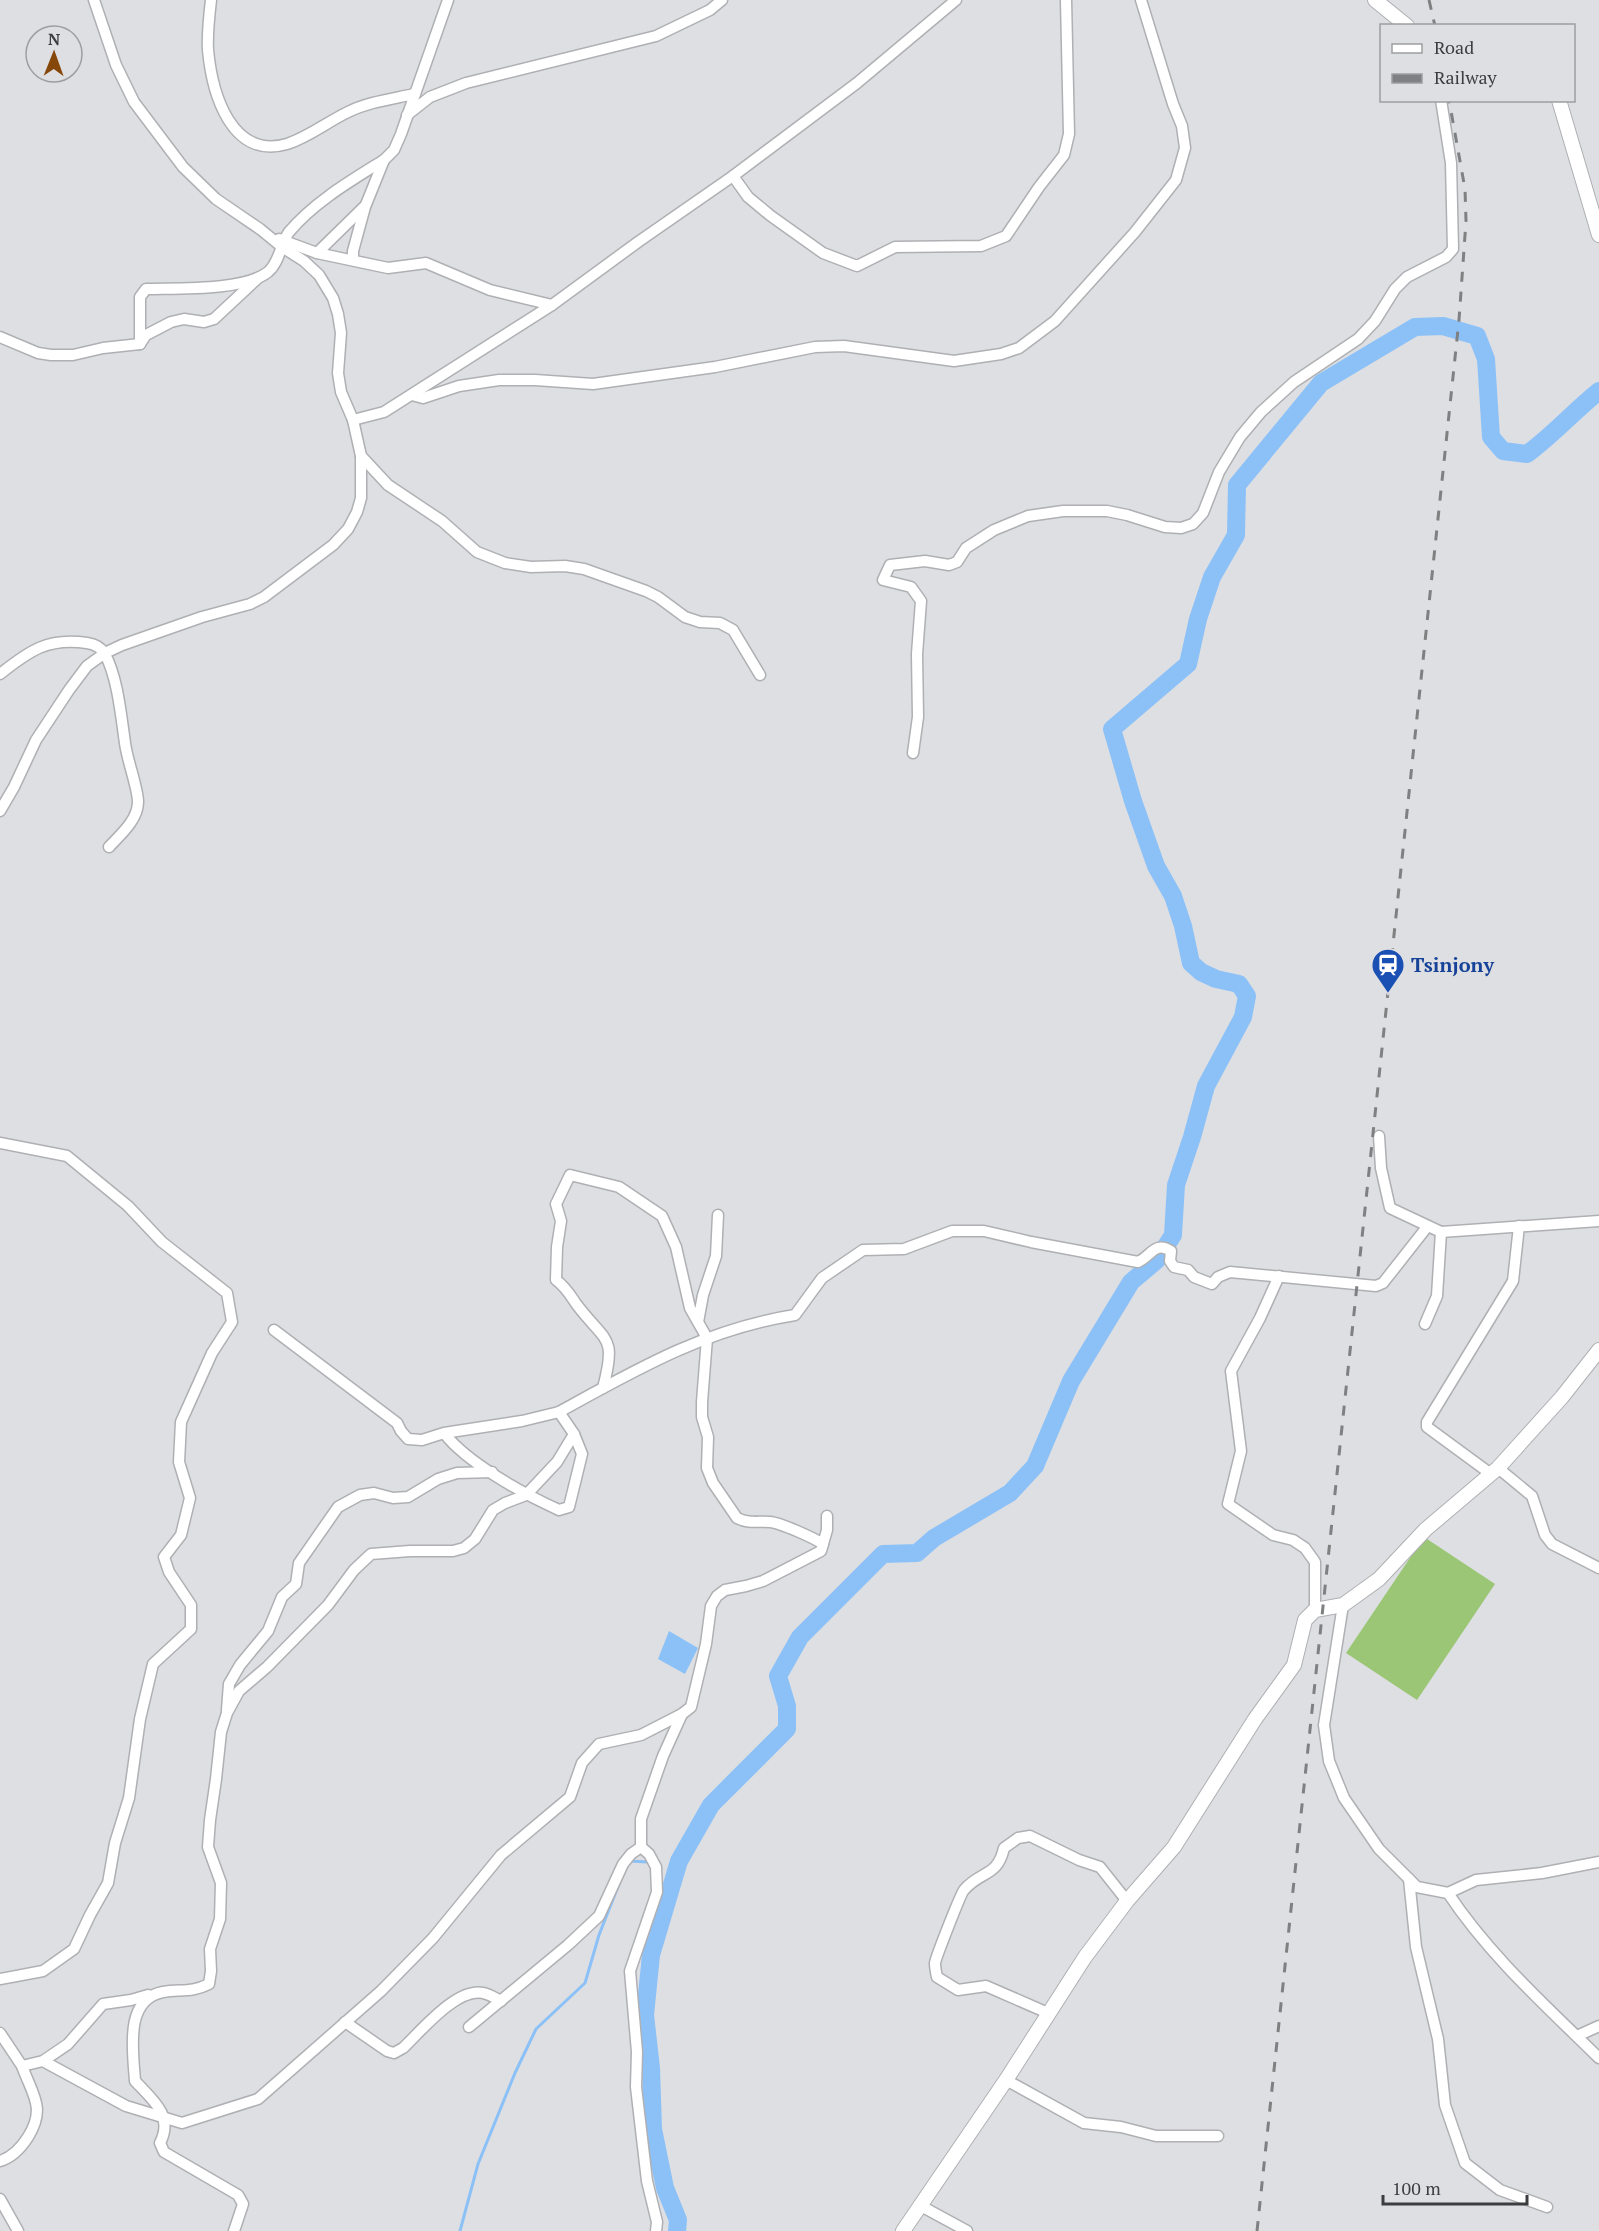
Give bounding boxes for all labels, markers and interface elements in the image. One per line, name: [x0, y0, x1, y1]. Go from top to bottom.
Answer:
north arrow: [24, 24, 84, 84]
legend: [1380, 24, 1575, 102]
text: N: [48, 28, 61, 50]
text: Road: [1434, 35, 1474, 59]
text: Railway: [1434, 65, 1498, 89]
station icon: Tsinjony: [1370, 947, 1406, 994]
place label: Tsinjony: [1411, 951, 1494, 978]
scale bar: [1383, 2168, 1527, 2206]
text: 100 m: [1392, 2176, 1441, 2200]

